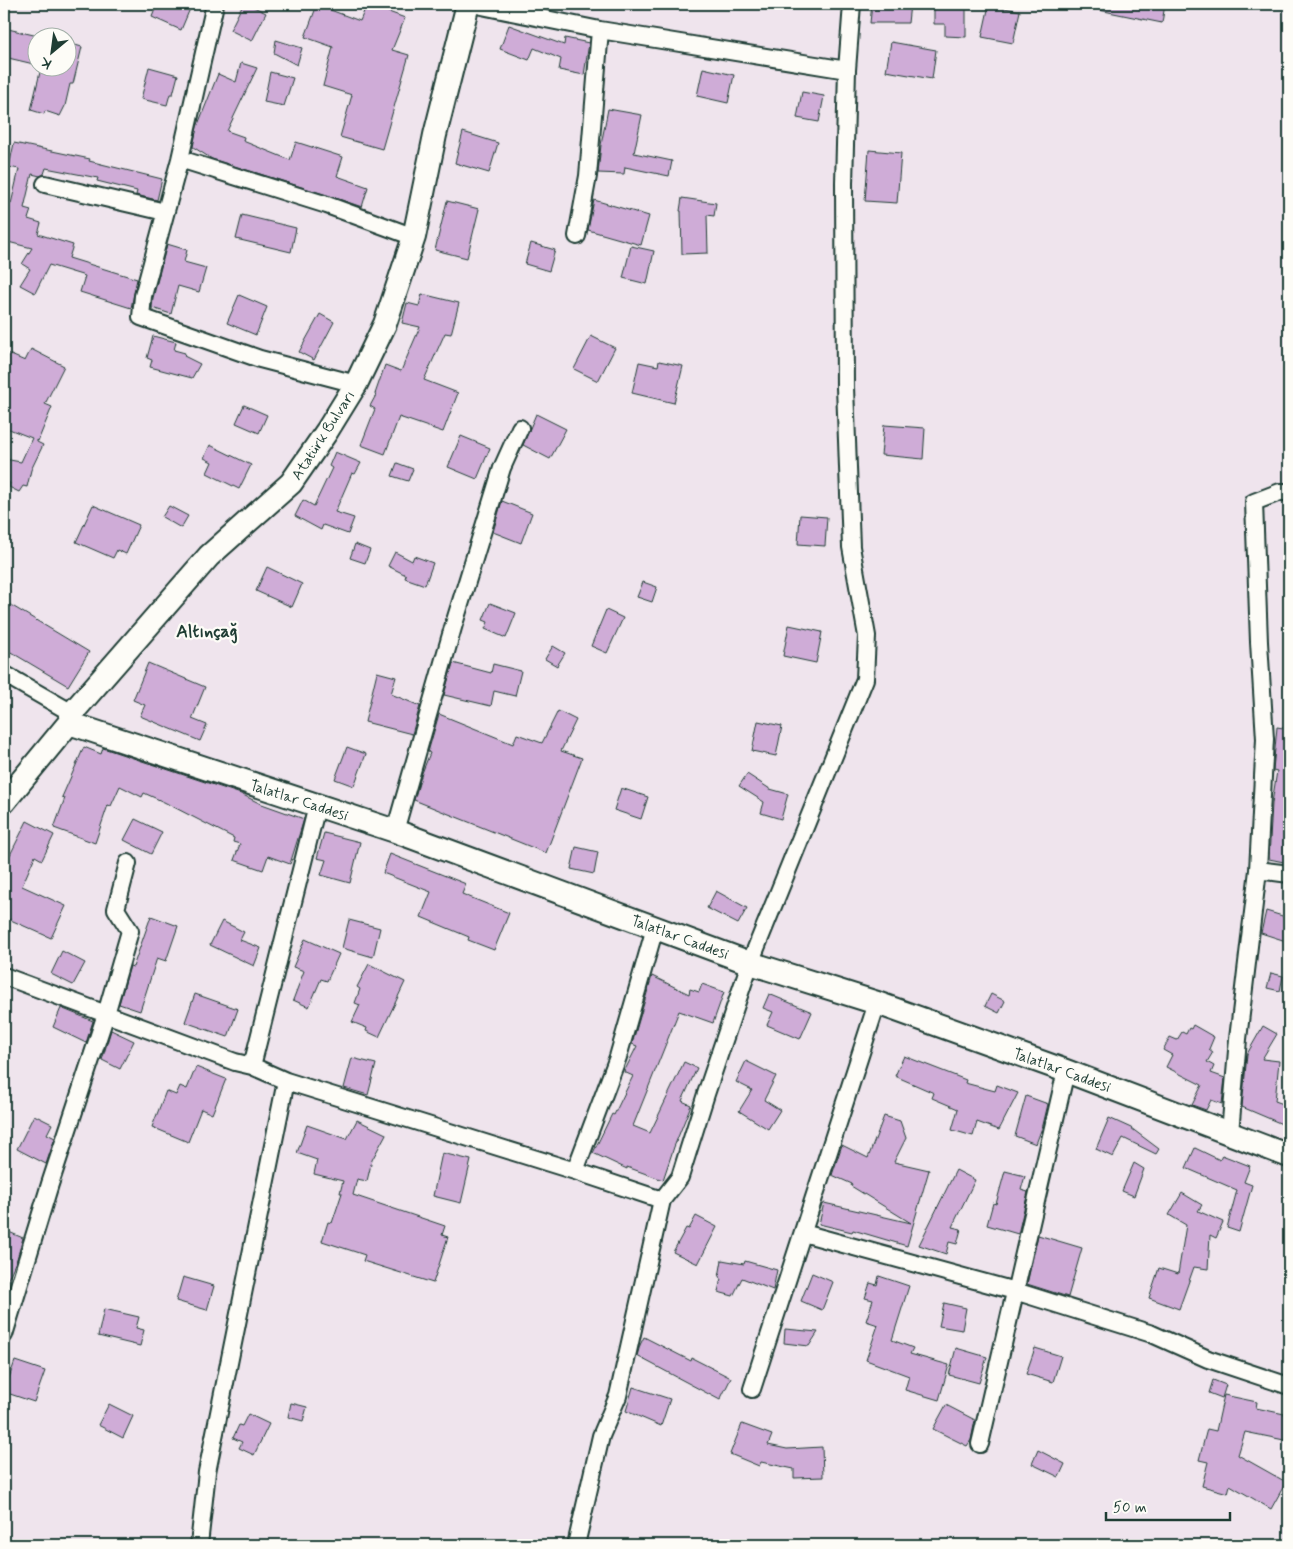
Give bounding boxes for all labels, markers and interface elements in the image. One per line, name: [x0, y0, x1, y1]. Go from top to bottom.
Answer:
north arrow: [28, 28, 78, 78]
text: K: [37, 52, 55, 73]
street label: Atatürk Bulvarı: [287, 387, 360, 484]
district label: Altınçağ: [176, 620, 238, 644]
street label: Talatlar Caddesi: [247, 776, 351, 826]
street label: Talatlar Caddesi: [628, 911, 731, 965]
street label: Talatlar Caddesi: [1010, 1044, 1113, 1098]
scale bar: [1106, 1489, 1229, 1521]
text: 50 m: [1113, 1498, 1147, 1518]

